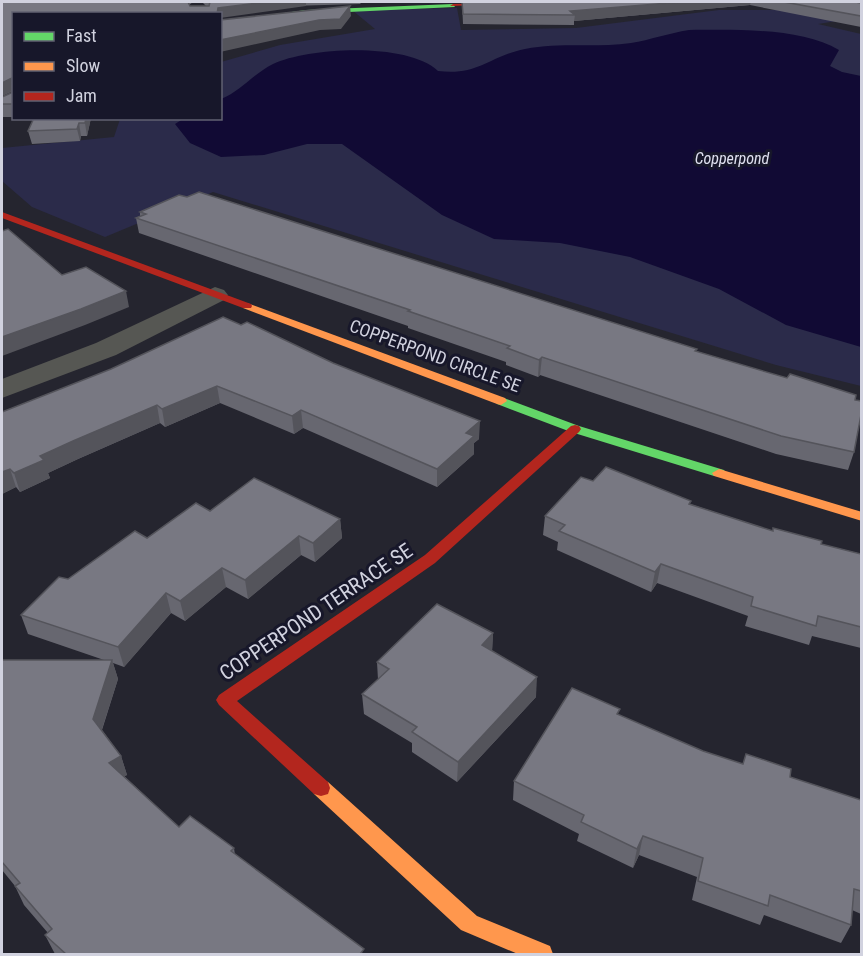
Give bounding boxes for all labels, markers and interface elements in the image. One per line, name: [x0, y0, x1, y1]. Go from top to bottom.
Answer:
legend: [12, 12, 222, 120]
text: Fast: [66, 25, 97, 46]
text: Slow: [66, 55, 101, 76]
text: Jam: [66, 85, 97, 106]
water label: Copperpond: [695, 149, 770, 168]
street label: COPPERPOND CIRCLE SE: [347, 315, 523, 396]
street label: COPPERPOND TERRACE SE: [215, 539, 417, 685]

